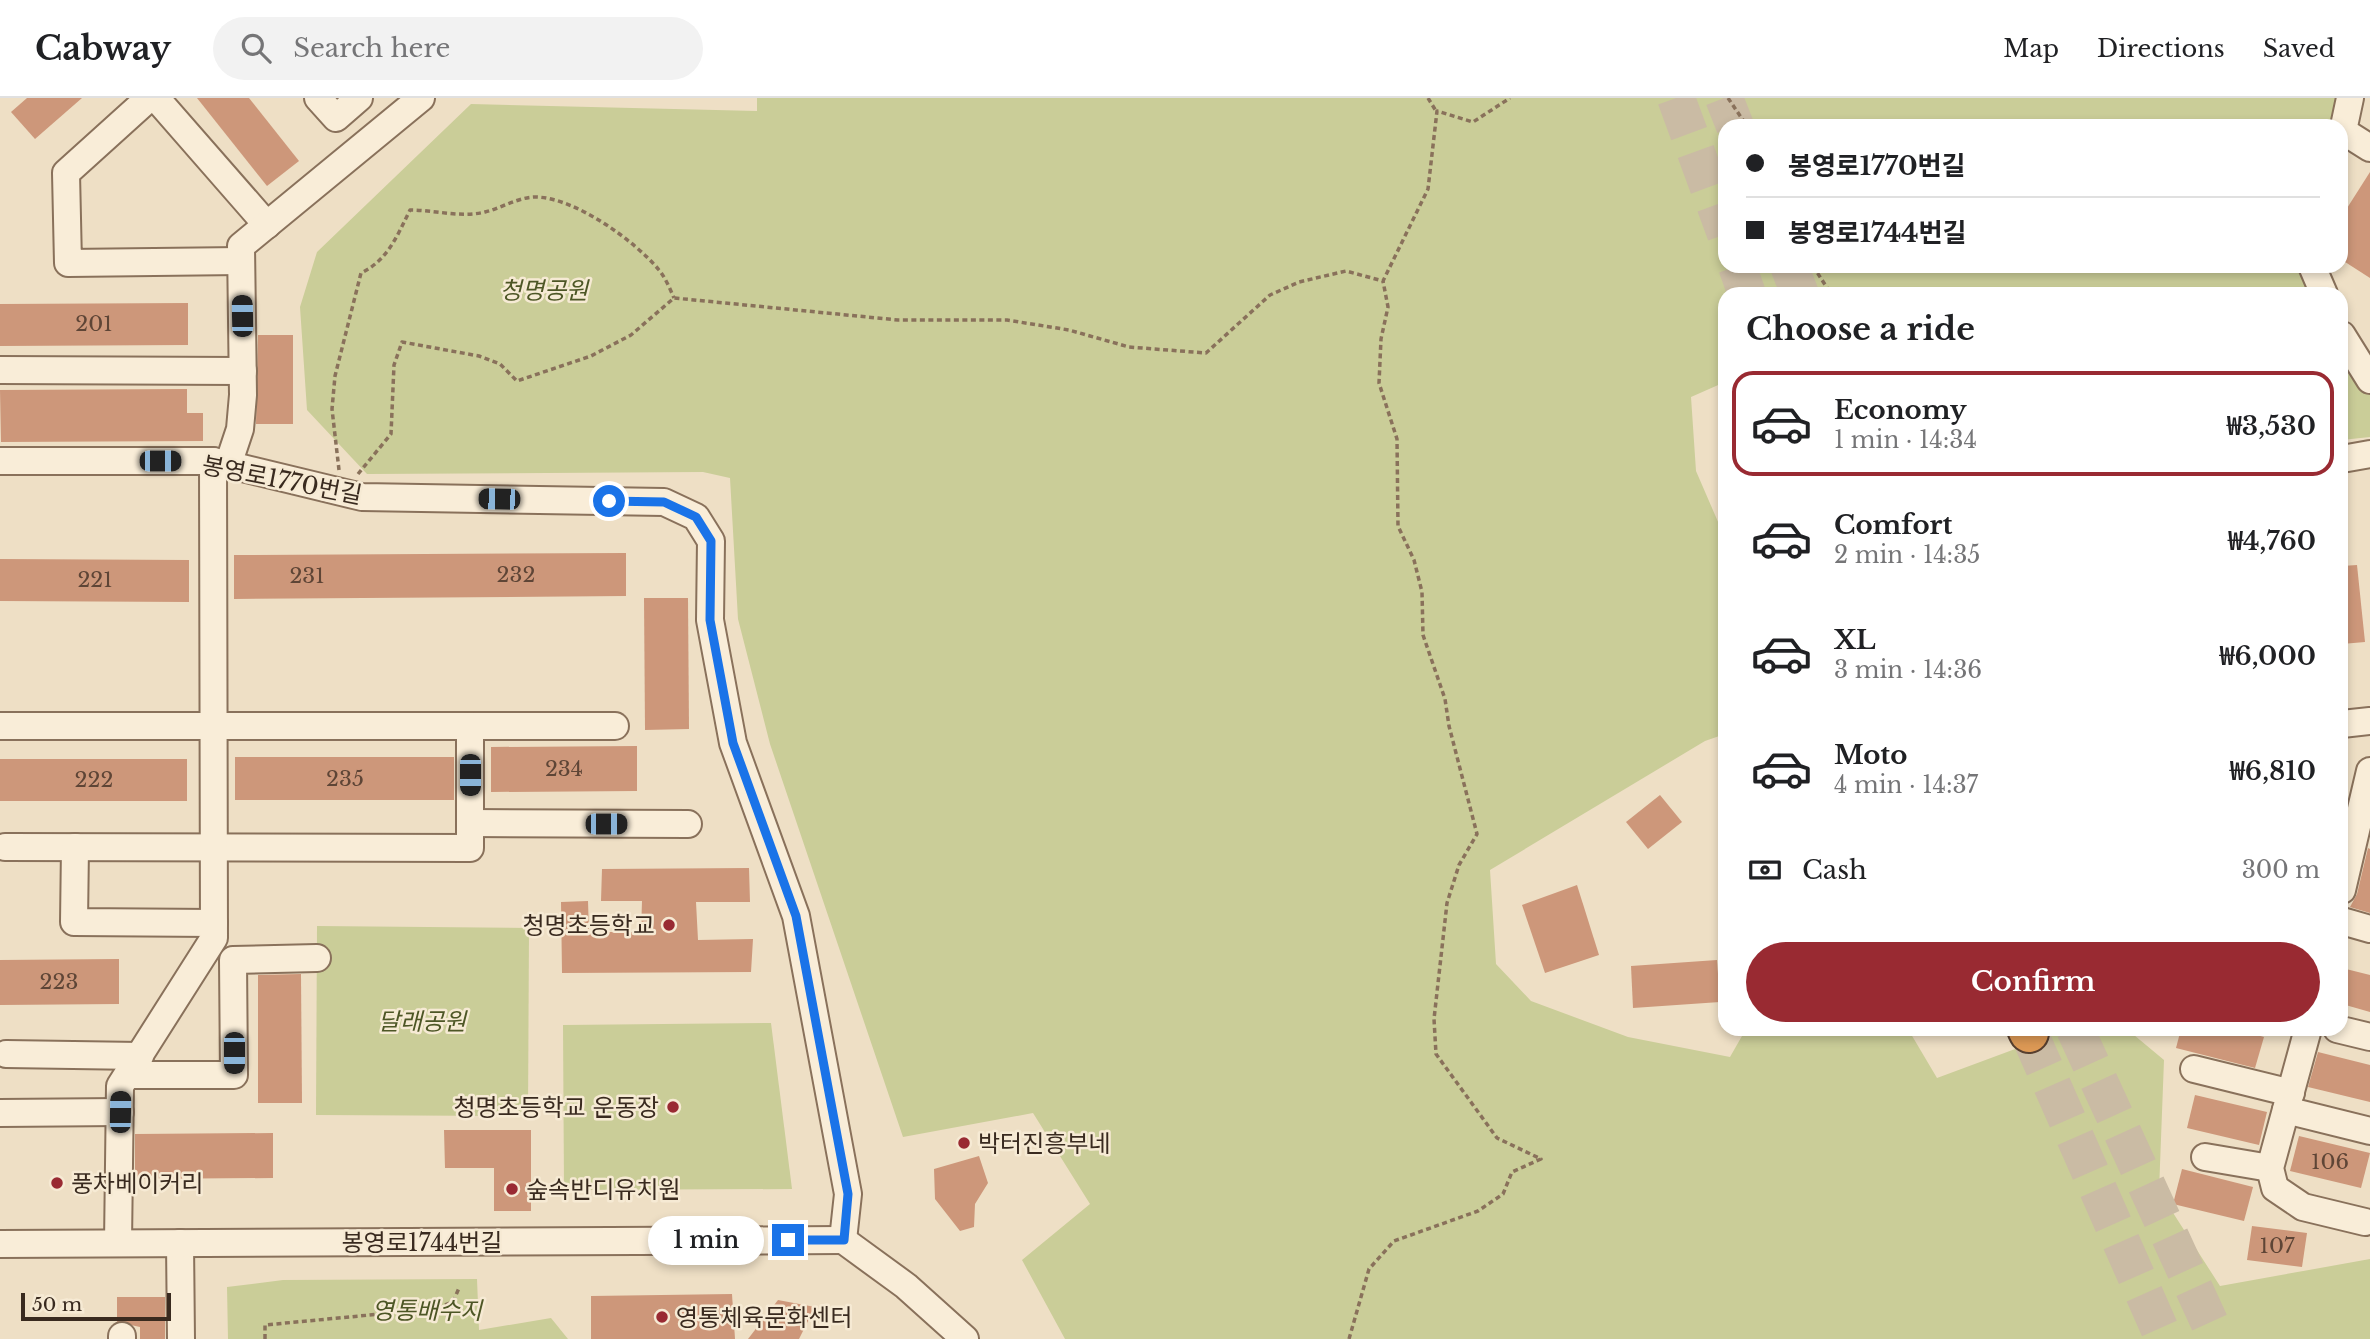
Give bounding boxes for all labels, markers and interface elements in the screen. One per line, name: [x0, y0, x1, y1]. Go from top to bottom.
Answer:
search box: [213, 17, 703, 80]
text: Cabway: [35, 28, 171, 69]
icon: search: [237, 29, 275, 67]
text: Search here: [293, 32, 450, 64]
text: Map: [2003, 34, 2059, 63]
text: Directions: [2097, 34, 2225, 63]
text: Saved: [2263, 34, 2335, 63]
text: 봉영로1770번길: [1788, 150, 1965, 182]
text: 봉영로1744번길: [1788, 217, 1966, 249]
park label: 청명공원: [500, 276, 590, 305]
car: [232, 295, 253, 337]
text: Choose a ride: [1746, 309, 1975, 349]
house number: 201: [75, 311, 113, 337]
icon: car: [1750, 392, 1813, 455]
text: Economy: [1834, 394, 1967, 426]
text: ₩3,530: [2227, 410, 2316, 442]
text: 1 min · 14:34: [1834, 426, 1977, 454]
street label: 봉영로1770번길: [200, 450, 364, 510]
car: [140, 451, 182, 472]
route start: [593, 485, 625, 517]
car: [478, 488, 521, 510]
icon: car: [1750, 507, 1813, 570]
text: Comfort: [1834, 509, 1952, 541]
text: ₩4,760: [2228, 525, 2316, 557]
text: 2 min · 14:35: [1834, 541, 1980, 569]
house number: 232: [497, 562, 535, 588]
house number: 231: [289, 563, 325, 589]
house number: 221: [77, 567, 113, 593]
icon: car: [1750, 622, 1813, 685]
text: XL: [1834, 624, 1876, 656]
text: ₩6,000: [2219, 640, 2316, 672]
text: 3 min · 14:36: [1834, 656, 1982, 684]
icon: car: [1750, 737, 1813, 800]
text: Moto: [1834, 739, 1907, 771]
car: [460, 754, 481, 796]
text: ₩6,810: [2230, 755, 2316, 787]
house number: 234: [545, 756, 583, 782]
house number: 235: [326, 766, 364, 792]
house number: 222: [75, 767, 113, 793]
text: 4 min · 14:37: [1834, 771, 1978, 799]
car: [586, 814, 628, 835]
icon: cash: [1746, 851, 1784, 889]
text: Cash: [1802, 854, 1867, 886]
text: 300 m: [2242, 856, 2320, 884]
place label: 청명초등학교: [523, 911, 655, 940]
marker: 청명초등학교: [661, 917, 677, 933]
button: Confirm: [1746, 942, 2320, 1022]
house number: 223: [40, 969, 78, 995]
park label: 달래공원: [378, 1007, 468, 1036]
car: [224, 1032, 245, 1074]
car: [110, 1091, 131, 1133]
place label: 청명초등학교 운동장: [453, 1093, 659, 1122]
marker: 청명초등학교 운동장: [665, 1099, 681, 1115]
place label: 박터진흥부네: [978, 1129, 1110, 1158]
marker: 박터진흥부네: [956, 1135, 972, 1151]
house number: 106: [2311, 1149, 2349, 1175]
place label: 풍차베이커리: [71, 1169, 203, 1198]
marker: 풍차베이커리: [49, 1175, 65, 1191]
place label: 숲속반디유치원: [526, 1175, 681, 1204]
marker: 숲속반디유치원: [504, 1181, 520, 1197]
callout: 1 min: [648, 1216, 764, 1264]
route end: [772, 1224, 804, 1256]
text: 1 min: [673, 1226, 739, 1254]
street label: 봉영로1744번길: [342, 1228, 502, 1257]
house number: 107: [2260, 1233, 2295, 1259]
scale bar: [21, 1290, 172, 1322]
text: 50 m: [32, 1293, 82, 1316]
park label: 영통배수지: [372, 1296, 484, 1325]
place label: 영통체육문화센터: [676, 1303, 853, 1332]
marker: 영통체육문화센터: [654, 1309, 670, 1325]

